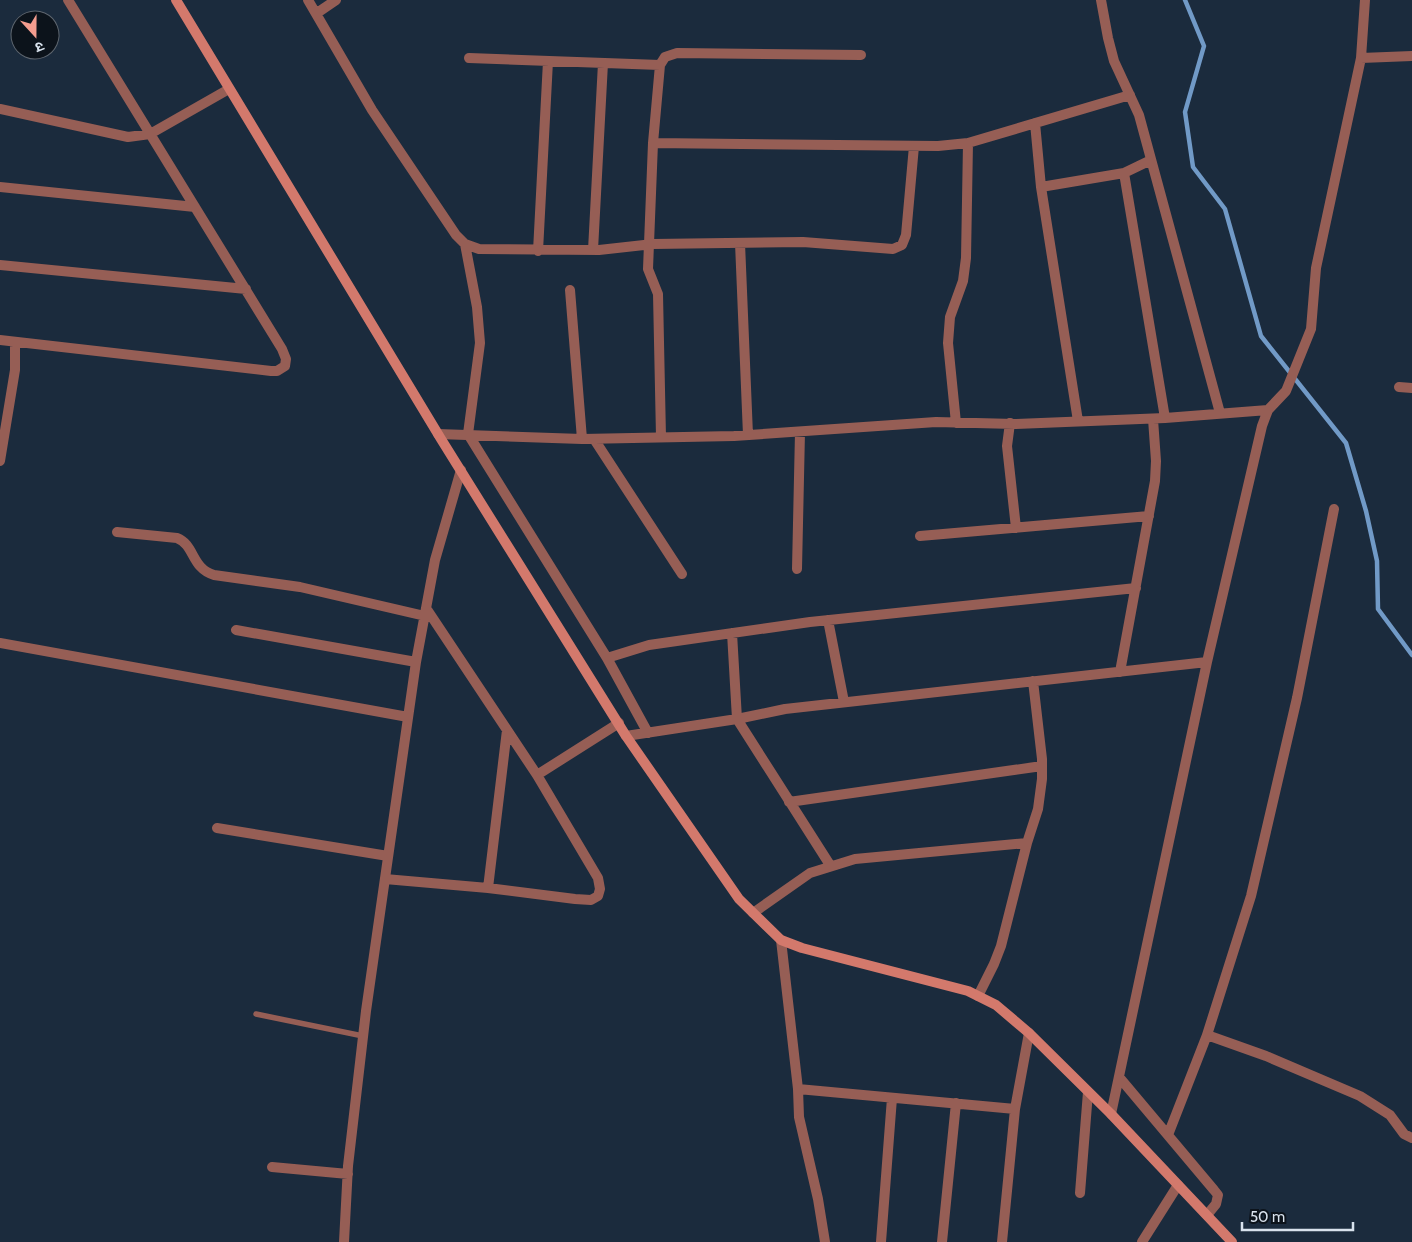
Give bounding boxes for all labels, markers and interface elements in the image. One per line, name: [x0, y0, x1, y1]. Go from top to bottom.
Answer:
north arrow: [10, 10, 60, 60]
text: उ: [32, 37, 47, 57]
scale bar: [1242, 1200, 1353, 1232]
text: 50 m: [1250, 1208, 1285, 1226]

